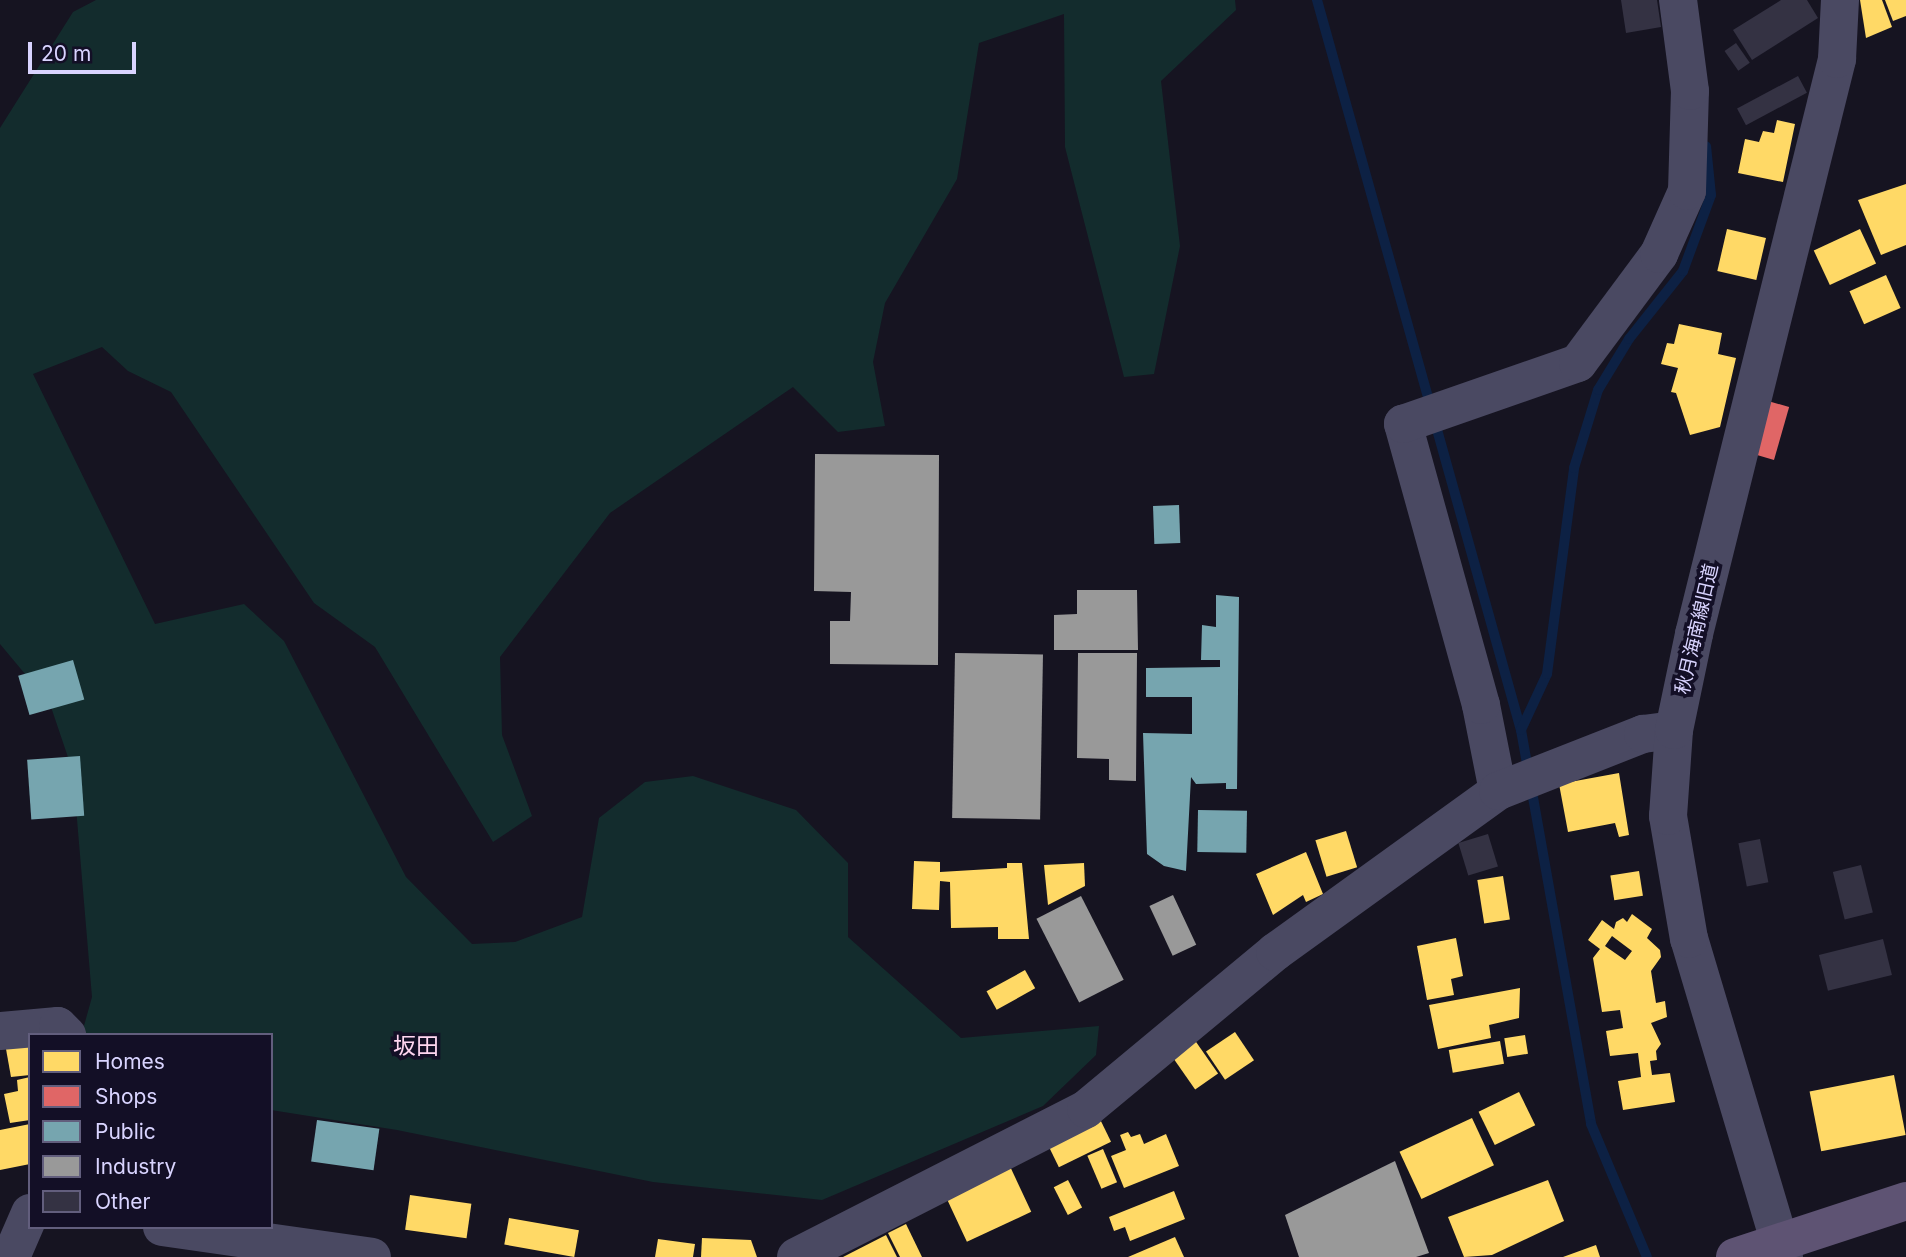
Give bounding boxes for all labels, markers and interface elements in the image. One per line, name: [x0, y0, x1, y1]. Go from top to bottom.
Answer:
scale bar: [32, 28, 140, 72]
text: 20 m: [41, 41, 91, 66]
street label: 秋月海南線旧道: [1671, 562, 1723, 696]
district label: 坂田: [393, 1032, 439, 1060]
legend: [28, 1033, 273, 1229]
text: Homes: [95, 1049, 165, 1074]
text: Shops: [95, 1084, 157, 1109]
text: Public: [95, 1119, 156, 1144]
text: Industry: [95, 1154, 176, 1179]
text: Other: [95, 1189, 151, 1214]

